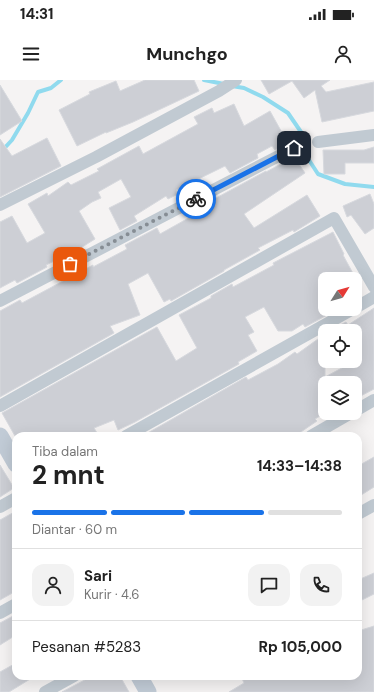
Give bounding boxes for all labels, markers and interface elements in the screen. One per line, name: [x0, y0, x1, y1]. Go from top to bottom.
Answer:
text: 14:31: [20, 4, 53, 24]
text: Munchgo: [146, 42, 228, 66]
icon: menu: [20, 43, 42, 65]
icon: person: [332, 43, 354, 65]
pin: [277, 131, 311, 165]
icon: home: [283, 137, 305, 159]
courier: [176, 179, 216, 219]
icon: bike: [185, 188, 207, 210]
pin: [53, 247, 87, 281]
icon: bag: [59, 253, 81, 275]
north arrow: [318, 272, 362, 316]
map controls: [318, 272, 362, 420]
button: locate: [318, 324, 362, 368]
button: layers: [318, 376, 362, 420]
text: Tiba dalam: [32, 443, 98, 460]
text: 14:33–14:38: [257, 456, 342, 476]
text: 2 mnt: [32, 458, 105, 492]
text: Diantar · 60 m: [32, 521, 117, 538]
button: person: [32, 564, 74, 606]
button: chat: [248, 564, 290, 606]
button: phone: [300, 564, 342, 606]
text: Sari: [84, 566, 112, 586]
text: Kurir · 4.6: [84, 586, 139, 603]
text: Pesanan #5283: [32, 637, 141, 657]
text: Rp 105,000: [258, 637, 342, 657]

